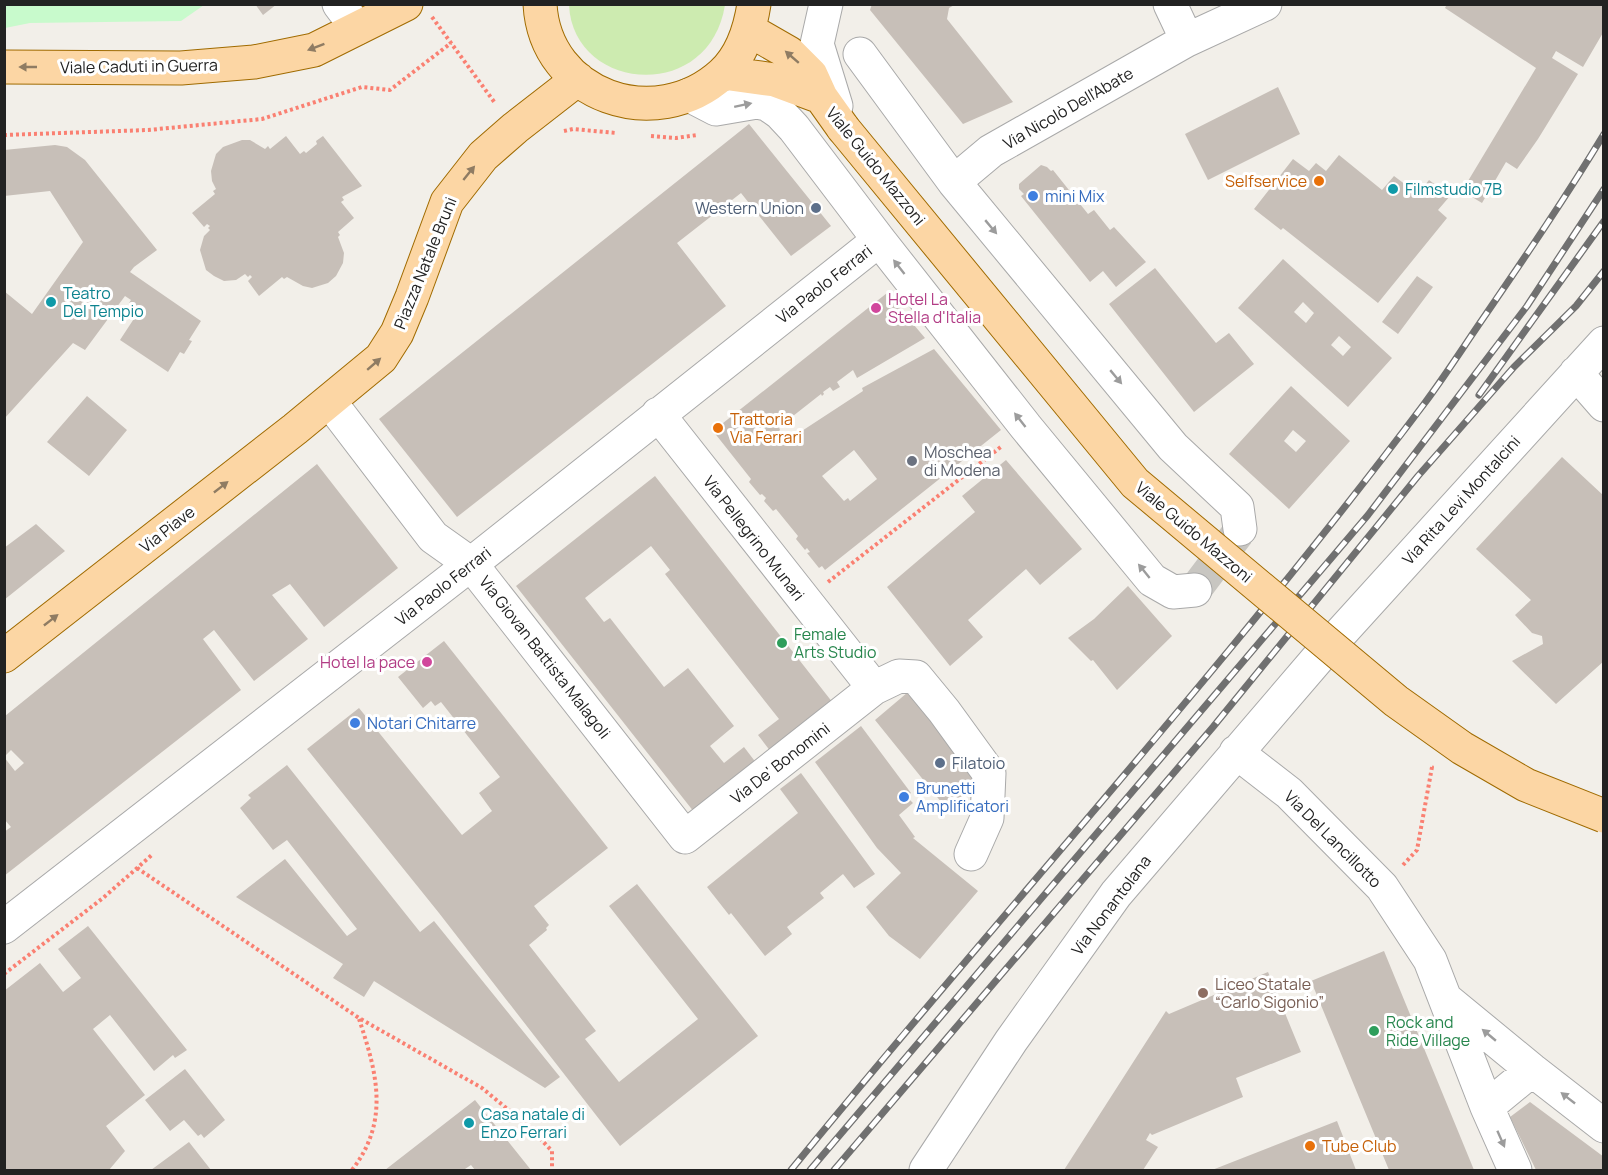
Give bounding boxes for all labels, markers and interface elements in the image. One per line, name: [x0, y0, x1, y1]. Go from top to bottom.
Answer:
one-way arrow: [306, 43, 324, 53]
one-way arrow: [785, 51, 800, 64]
street label: Viale Caduti in Guerra: [60, 54, 218, 78]
one-way arrow: [18, 62, 37, 72]
street label: Via Nicolò Dell'Abate: [999, 62, 1137, 154]
one-way arrow: [734, 100, 753, 109]
street label: Viale Guido Mazzoni: [821, 102, 931, 230]
one-way arrow: [463, 165, 475, 180]
place label: Selfservice: [1225, 170, 1307, 192]
marker: Selfservice: [1312, 174, 1326, 188]
place label: Filmstudio 7B: [1405, 178, 1502, 200]
marker: Filmstudio 7B: [1386, 182, 1400, 196]
place label: mini Mix: [1045, 185, 1105, 207]
marker: mini Mix: [1026, 189, 1040, 203]
street label: Piazza Natale Bruni: [388, 194, 462, 332]
place label: Western Union: [695, 197, 804, 219]
marker: Western Union: [809, 201, 823, 215]
one-way arrow: [985, 219, 998, 235]
street label: Via Paolo Ferrari: [772, 240, 876, 328]
one-way arrow: [894, 259, 906, 274]
place label: Teatro Del Tempio: [63, 282, 144, 322]
place label: Hotel La Stella d'Italia: [888, 288, 981, 328]
marker: Teatro Del Tempio: [44, 295, 58, 309]
marker: Hotel La Stella d'Italia: [869, 301, 883, 315]
one-way arrow: [366, 358, 381, 371]
one-way arrow: [1109, 369, 1122, 385]
place label: Trattoria Via Ferrari: [730, 408, 802, 448]
one-way arrow: [1015, 412, 1027, 427]
marker: Trattoria Via Ferrari: [711, 421, 725, 435]
street label: Via Rita Levi Montalcini: [1397, 431, 1525, 569]
place label: Moschea di Modena: [924, 441, 1000, 481]
marker: Moschea di Modena: [905, 454, 919, 468]
street label: Via Pellegrino Munari: [698, 471, 810, 605]
street label: Viale Guido Mazzoni: [1131, 477, 1257, 587]
one-way arrow: [213, 481, 229, 494]
street label: Via Piave: [135, 501, 199, 557]
street label: Via Paolo Ferrari: [391, 542, 495, 630]
one-way arrow: [1138, 563, 1150, 578]
street label: Via Giovan Battista Malagoli: [474, 571, 616, 743]
one-way arrow: [43, 615, 58, 627]
place label: Female Arts Studio: [794, 623, 876, 663]
marker: Female Arts Studio: [775, 636, 789, 650]
place label: Hotel la pace: [320, 651, 415, 673]
marker: Hotel la pace: [420, 655, 434, 669]
place label: Notari Chitarre: [367, 712, 476, 734]
marker: Notari Chitarre: [348, 716, 362, 730]
street label: Via De' Bonomini: [726, 717, 834, 809]
place label: Filatoio: [952, 752, 1005, 774]
marker: Filatoio: [933, 756, 947, 770]
place label: Brunetti Amplificatori: [916, 777, 1009, 817]
street label: Via Del Lancillotto: [1279, 785, 1387, 893]
marker: Brunetti Amplificatori: [897, 790, 911, 804]
street label: Via Nonantolana: [1066, 850, 1156, 960]
place label: Liceo Statale “Carlo Sigonio”: [1215, 973, 1324, 1013]
marker: Liceo Statale “Carlo Sigonio”: [1196, 986, 1210, 1000]
place label: Rock and Ride Village: [1386, 1011, 1470, 1051]
marker: Rock and Ride Village: [1367, 1024, 1381, 1038]
one-way arrow: [1481, 1028, 1497, 1041]
one-way arrow: [1560, 1093, 1575, 1105]
place label: Casa natale di Enzo Ferrari: [481, 1103, 585, 1143]
marker: Casa natale di Enzo Ferrari: [462, 1116, 476, 1130]
one-way arrow: [1496, 1130, 1506, 1148]
place label: Tube Club: [1322, 1135, 1396, 1157]
marker: Tube Club: [1303, 1139, 1317, 1153]

